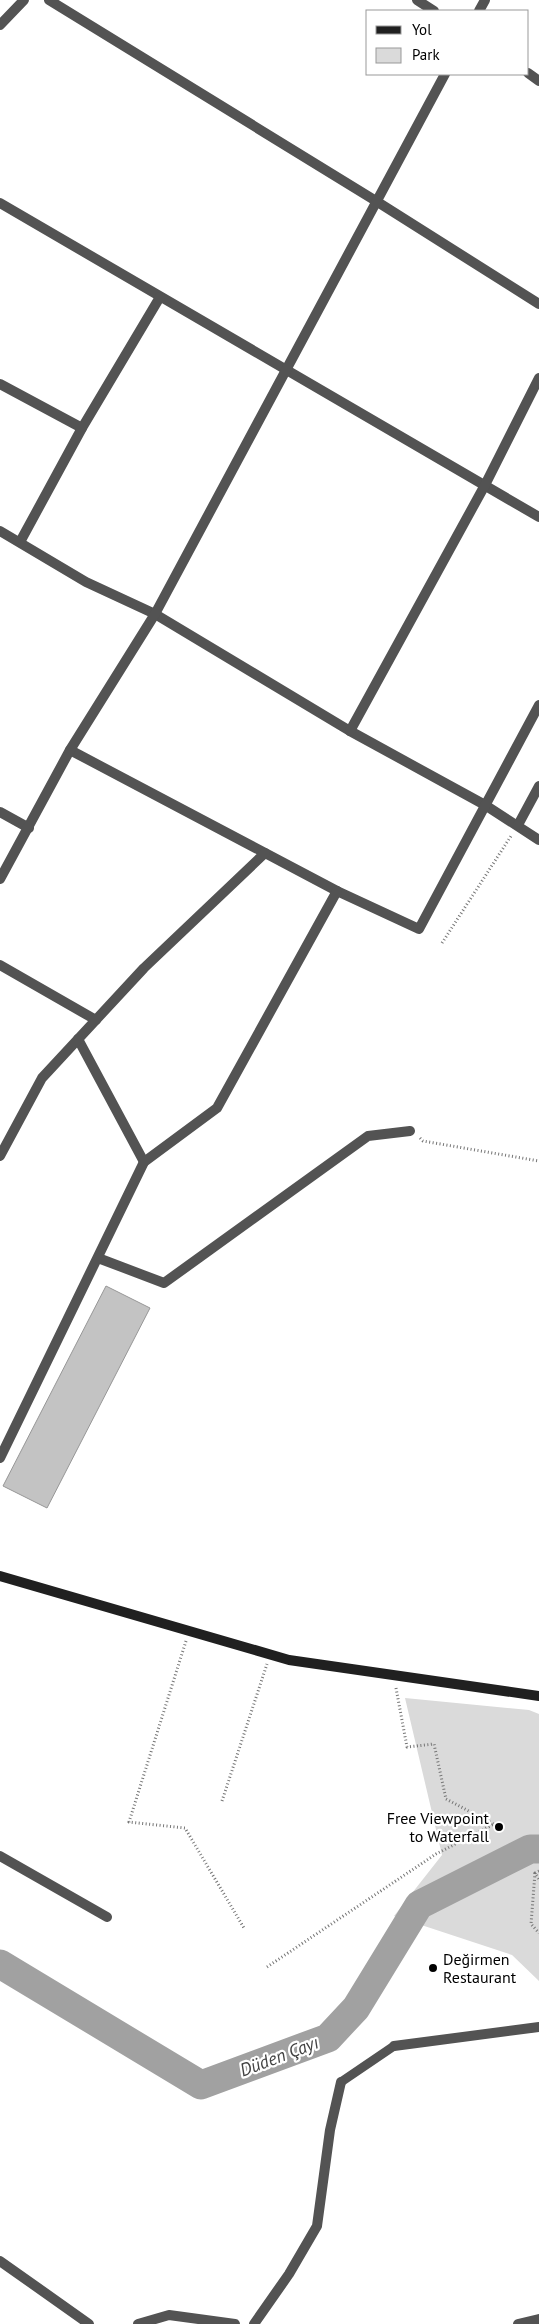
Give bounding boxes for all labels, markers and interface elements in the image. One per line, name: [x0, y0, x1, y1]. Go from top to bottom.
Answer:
legend: [366, 10, 529, 75]
text: Yol: [412, 20, 432, 39]
text: Park: [412, 45, 440, 64]
place label: Free Viewpoint to Waterfall: [387, 1808, 490, 1846]
marker: Free Viewpoint to Waterfall: [493, 1821, 505, 1833]
place label: Değirmen Restaurant: [443, 1949, 517, 1987]
marker: Değirmen Restaurant: [427, 1962, 439, 1974]
water label: Düden Çayı: [236, 2030, 322, 2082]

